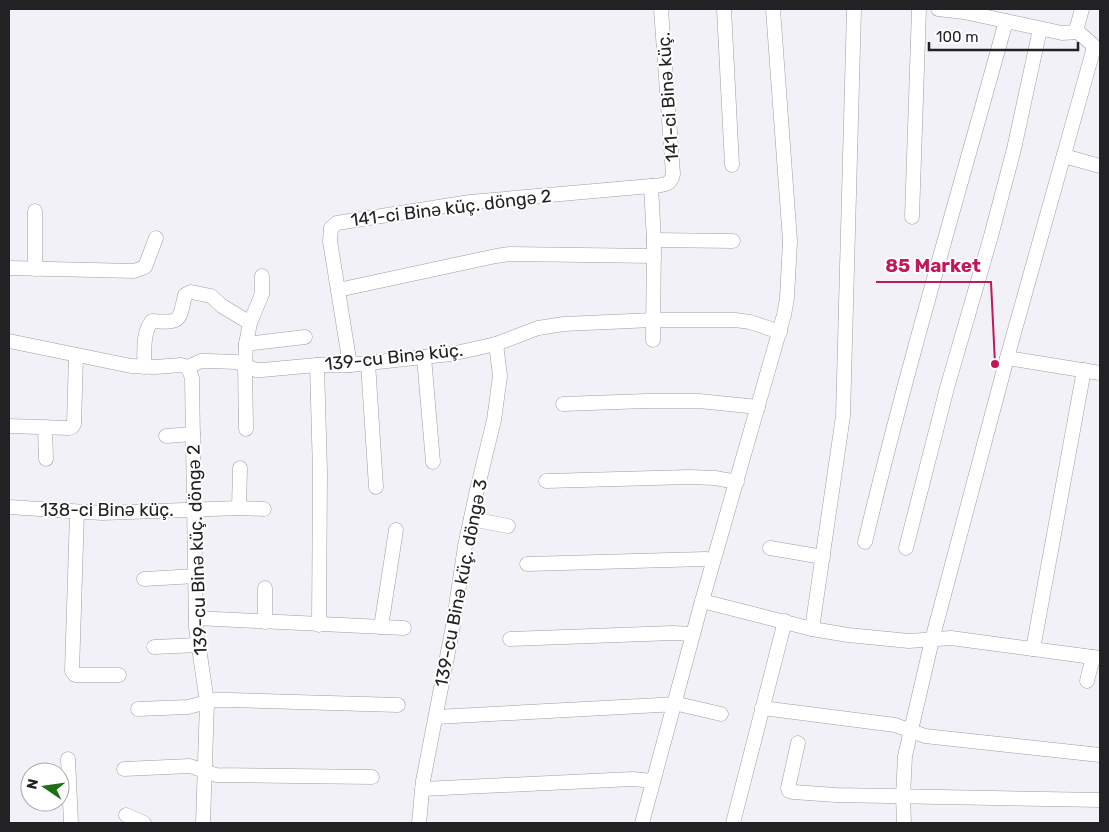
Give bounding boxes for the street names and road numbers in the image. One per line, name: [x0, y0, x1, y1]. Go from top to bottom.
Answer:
street label: 141-ci Binə küç.: [652, 31, 684, 163]
street label: 141-ci Binə küç. döngə 2: [349, 185, 553, 231]
street label: 139-cu Binə küç.: [324, 339, 464, 375]
street label: 139-cu Binə küç. döngə 2: [182, 444, 212, 656]
street label: 139-cu Binə küç. döngə 3: [430, 477, 492, 689]
street label: 138-ci Binə küç.: [40, 499, 174, 521]

